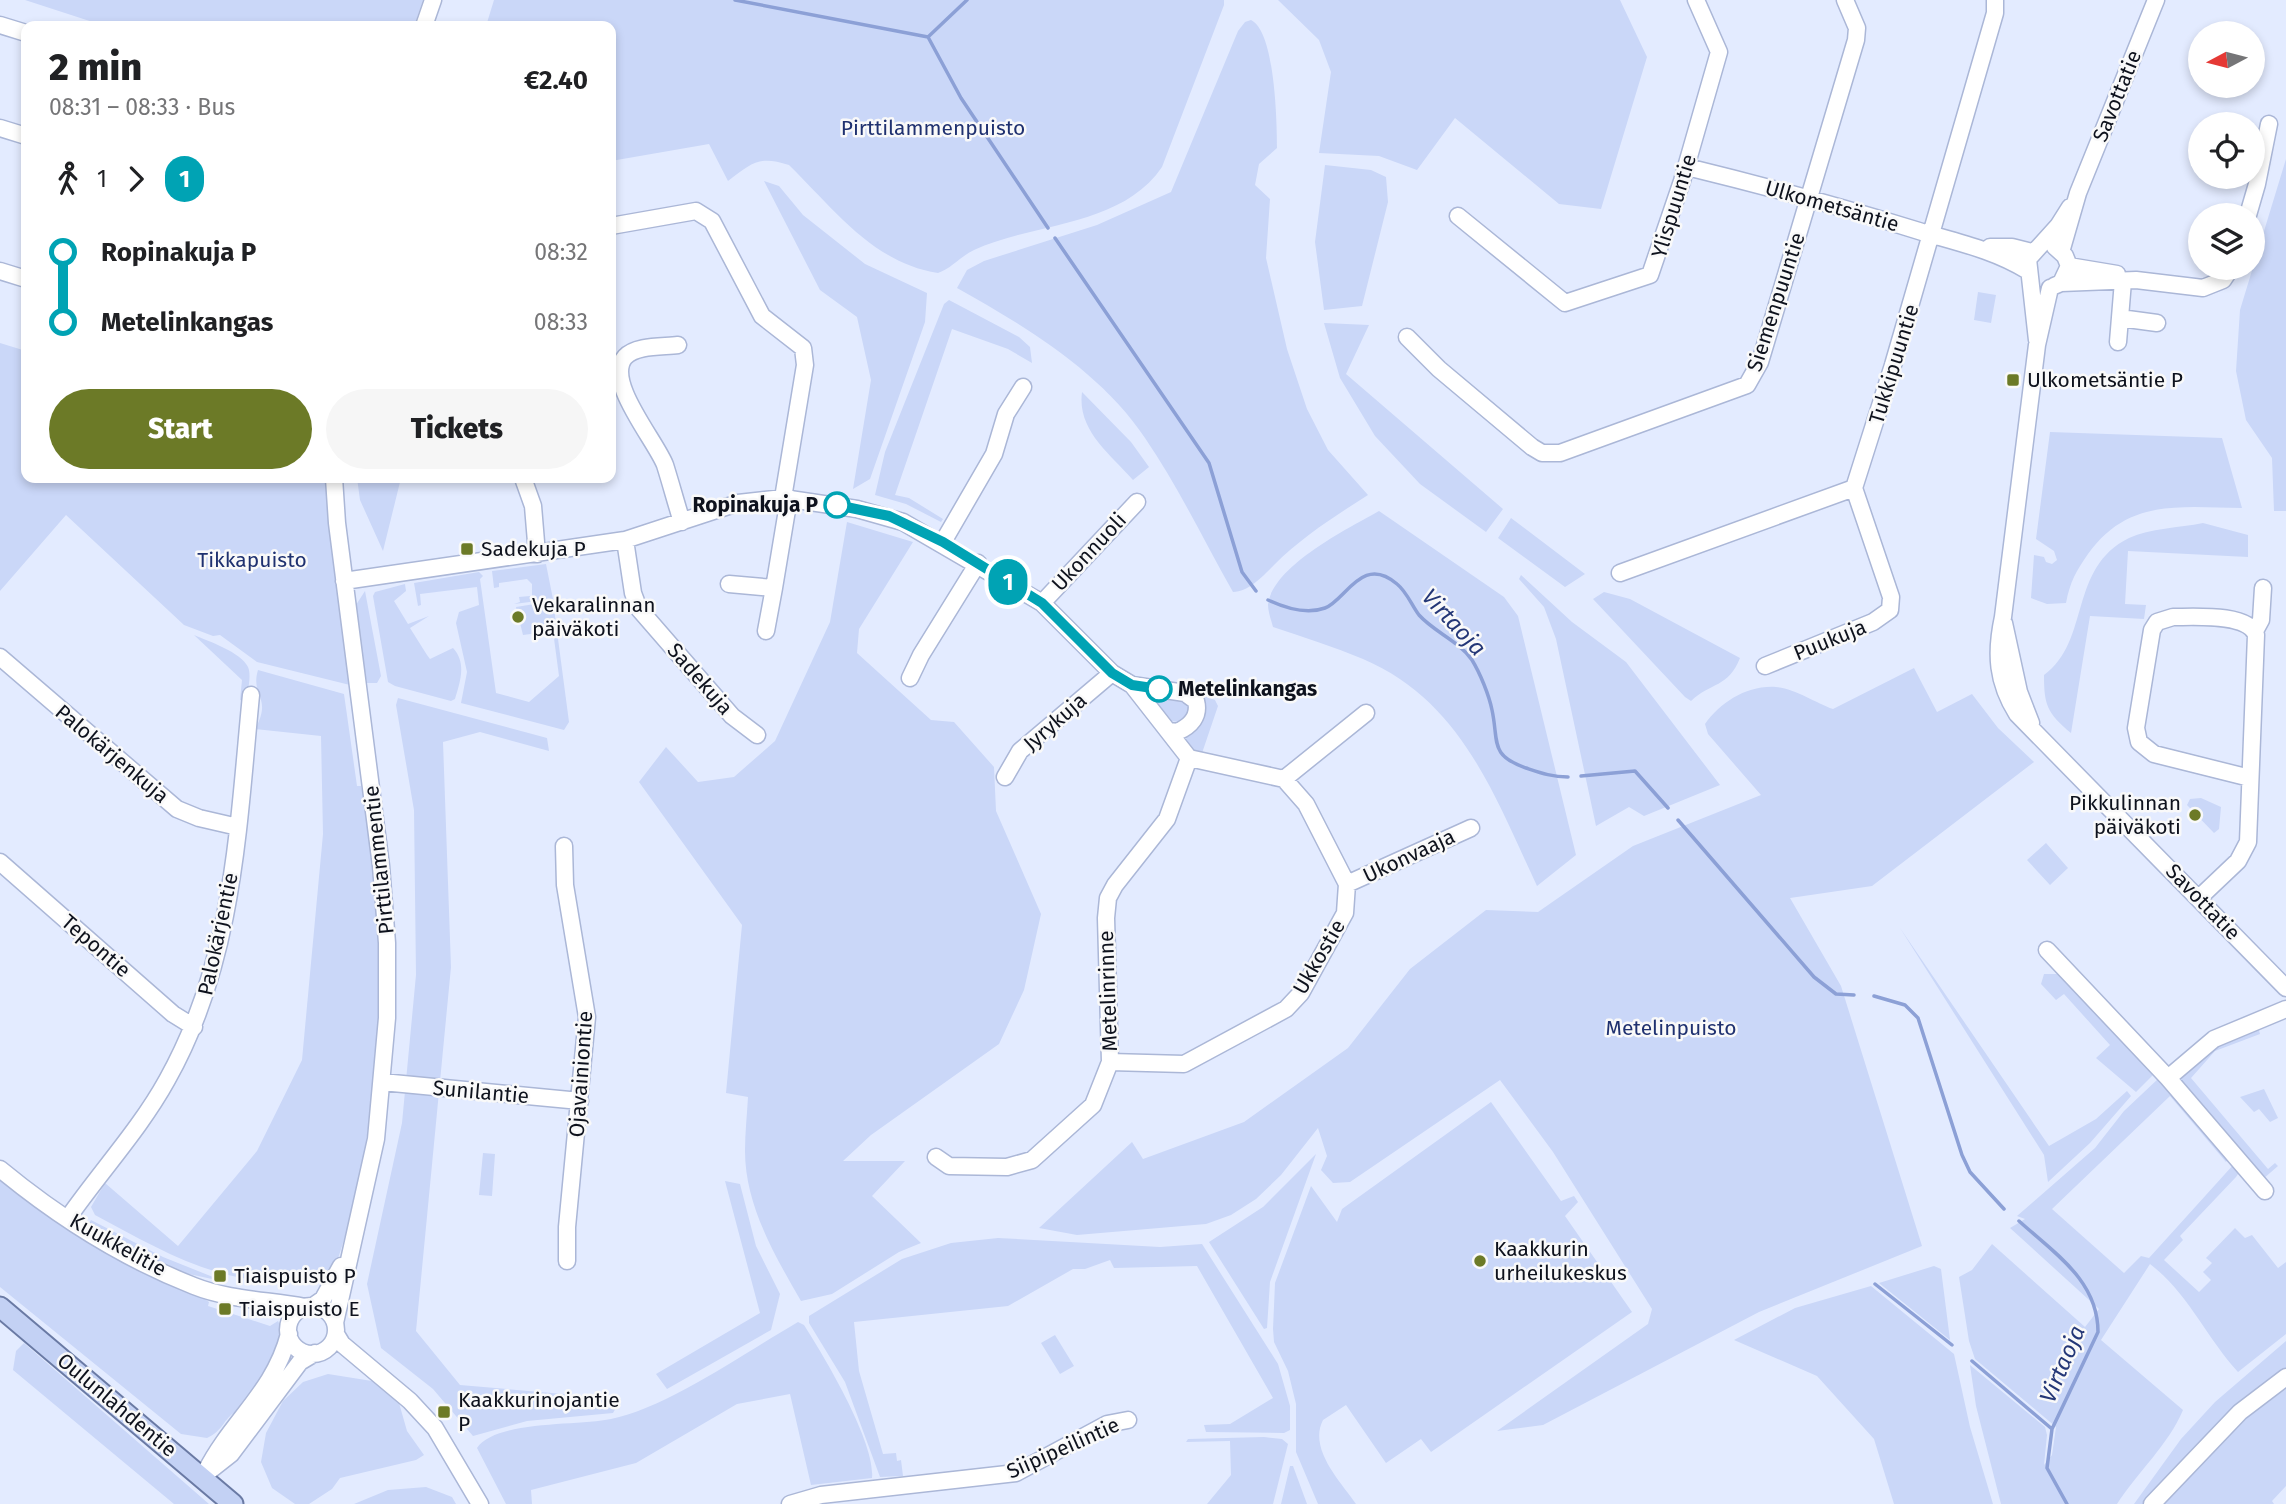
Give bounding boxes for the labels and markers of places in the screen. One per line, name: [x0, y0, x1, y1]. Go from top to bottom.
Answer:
place label: Ulkometsäntie P: [2027, 367, 2183, 393]
marker: Ulkometsäntie P: [2005, 372, 2021, 388]
place label: Ropinakuja P: [693, 492, 818, 518]
marker: Ropinakuja P: [824, 492, 850, 518]
place label: Sadekuja P: [481, 536, 586, 562]
marker: Sadekuja P: [459, 541, 475, 557]
place label: Vekaralinnan päiväkoti: [532, 592, 655, 642]
marker: Vekaralinnan päiväkoti: [510, 609, 526, 625]
marker: Metelinkangas: [1146, 676, 1172, 702]
place label: Metelinkangas: [1178, 676, 1317, 702]
place label: Pikkulinnan päiväkoti: [2069, 790, 2181, 840]
marker: Pikkulinnan päiväkoti: [2187, 807, 2203, 823]
place label: Kaakkurin urheilukeskus: [1494, 1236, 1627, 1286]
marker: Kaakkurin urheilukeskus: [1472, 1253, 1488, 1269]
place label: Tiaispuisto P: [234, 1263, 356, 1289]
marker: Tiaispuisto P: [212, 1268, 228, 1284]
place label: Tiaispuisto E: [239, 1296, 360, 1322]
marker: Tiaispuisto E: [217, 1301, 233, 1317]
place label: Kaakkurinojantie P: [458, 1387, 620, 1437]
marker: Kaakkurinojantie P: [436, 1404, 452, 1420]

